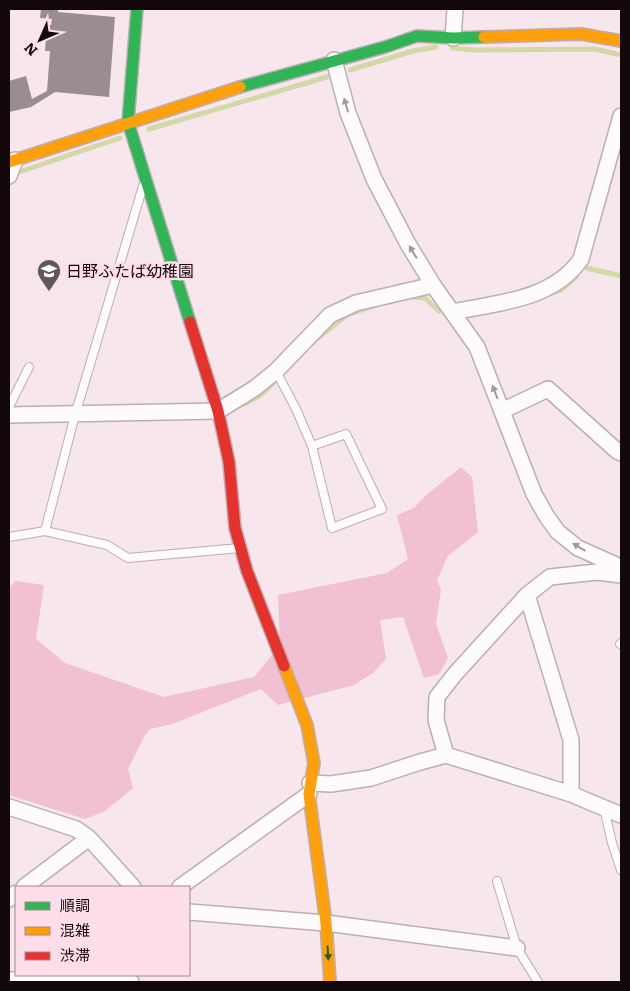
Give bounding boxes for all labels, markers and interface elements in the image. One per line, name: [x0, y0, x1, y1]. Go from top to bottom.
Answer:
north arrow: [15, 15, 65, 65]
text: N: [19, 38, 41, 61]
one-way arrow: [342, 97, 350, 113]
one-way arrow: [409, 246, 418, 259]
school or university icon: 日野ふたば幼稚園: [36, 258, 62, 292]
place label: 日野ふたば幼稚園: [66, 258, 194, 282]
one-way arrow: [491, 384, 499, 399]
one-way arrow: [572, 543, 585, 552]
legend: [15, 886, 190, 976]
text: 順調: [60, 893, 90, 916]
text: 混雑: [60, 918, 90, 941]
text: 渋滞: [60, 943, 90, 966]
one-way arrow: [324, 945, 332, 961]

